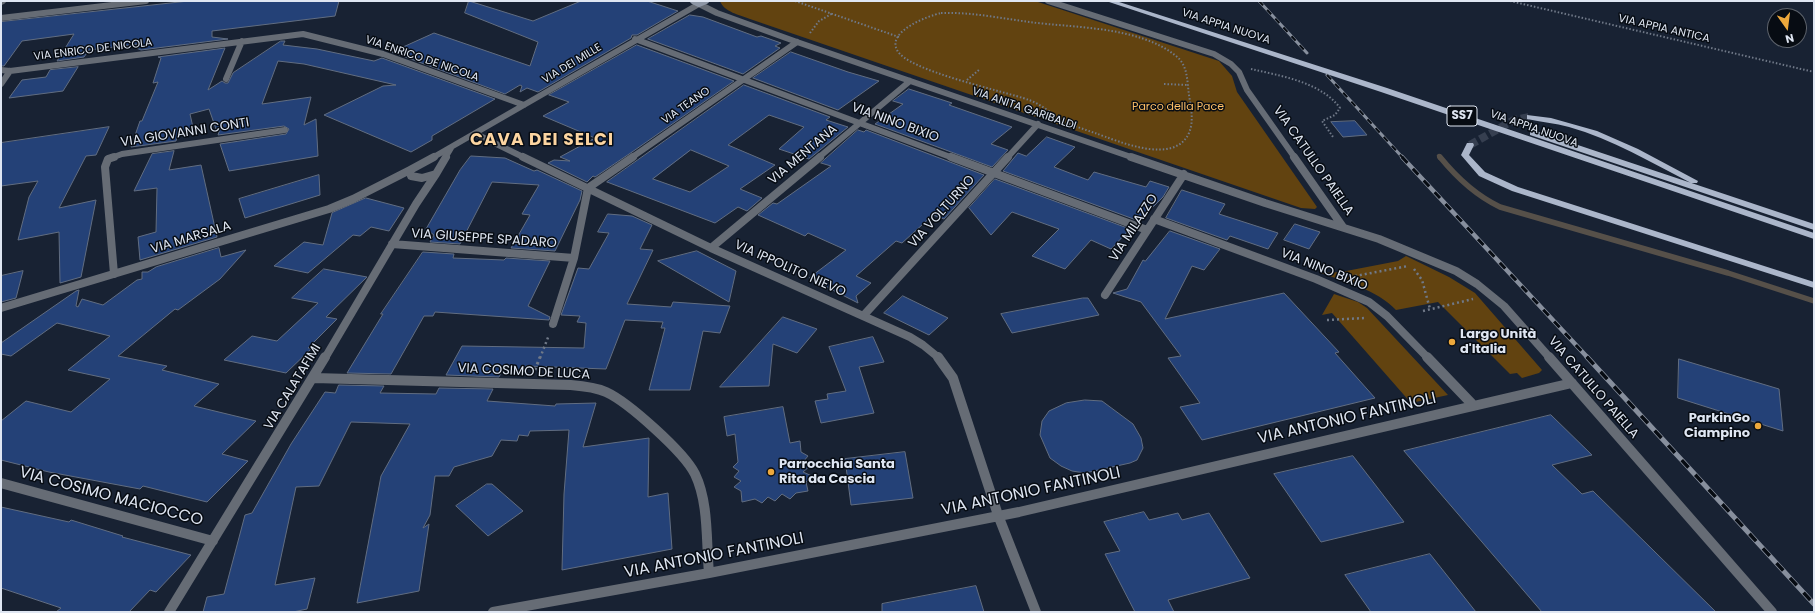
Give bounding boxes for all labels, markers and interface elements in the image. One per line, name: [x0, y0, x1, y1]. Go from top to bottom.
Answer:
street label: VIA APPIA NUOVA: [1180, 6, 1272, 48]
north arrow: [1767, 8, 1807, 48]
street label: VIA APPIA ANTICA: [1617, 12, 1711, 46]
text: N: [1784, 30, 1796, 47]
street label: VIA ENRICO DE NICOLA: [363, 33, 481, 85]
street label: VIA ENRICO DE NICOLA: [33, 36, 153, 64]
street label: VIA DEI MILLE: [540, 41, 604, 87]
street label: VIA TEANO: [659, 85, 713, 127]
street label: VIA ANITA GARIBALDI: [970, 85, 1078, 133]
street label: VIA NINO BIXIO: [849, 100, 941, 146]
park label: Parco della Pace: [1132, 100, 1224, 114]
street label: VIA CATULLO PAIELLA: [1269, 103, 1357, 219]
road number: SS7: [1447, 106, 1477, 126]
street label: VIA APPIA NUOVA: [1488, 108, 1580, 150]
street label: VIA GIOVANNI CONTI: [120, 115, 250, 151]
street label: VIA MENTANA: [765, 122, 841, 188]
district label: CAVA DEI SELCI: [470, 131, 614, 151]
street label: VIA VOLTURNO: [905, 173, 979, 251]
street label: VIA MILAZZO: [1106, 191, 1162, 265]
street label: VIA MARSALA: [149, 218, 233, 258]
street label: VIA GIUSEPPE SPADARO: [411, 226, 557, 252]
street label: VIA IPPOLITO NIEVO: [732, 237, 848, 301]
street label: VIA NINO BIXIO: [1278, 246, 1370, 294]
place label: Largo Unità d'Italia: [1460, 327, 1536, 358]
street label: VIA CATULLO PAIELLA: [1545, 334, 1641, 442]
marker: Largo Unità d'Italia: [1447, 337, 1457, 347]
street label: VIA CALATAFIMI: [261, 341, 325, 433]
street label: VIA COSIMO DE LUCA: [457, 361, 591, 383]
street label: VIA ANTONIO FANTINOLI: [1256, 389, 1438, 449]
place label: ParkinGo Ciampino: [1684, 411, 1750, 442]
marker: ParkinGo Ciampino: [1753, 421, 1763, 431]
place label: Parrocchia Santa Rita da Cascia: [779, 457, 895, 488]
street label: VIA COSIMO MACIOCCO: [17, 463, 205, 531]
street label: VIA ANTONIO FANTINOLI: [940, 464, 1122, 520]
marker: Parrocchia Santa Rita da Cascia: [766, 467, 776, 477]
street label: VIA ANTONIO FANTINOLI: [623, 529, 805, 583]

